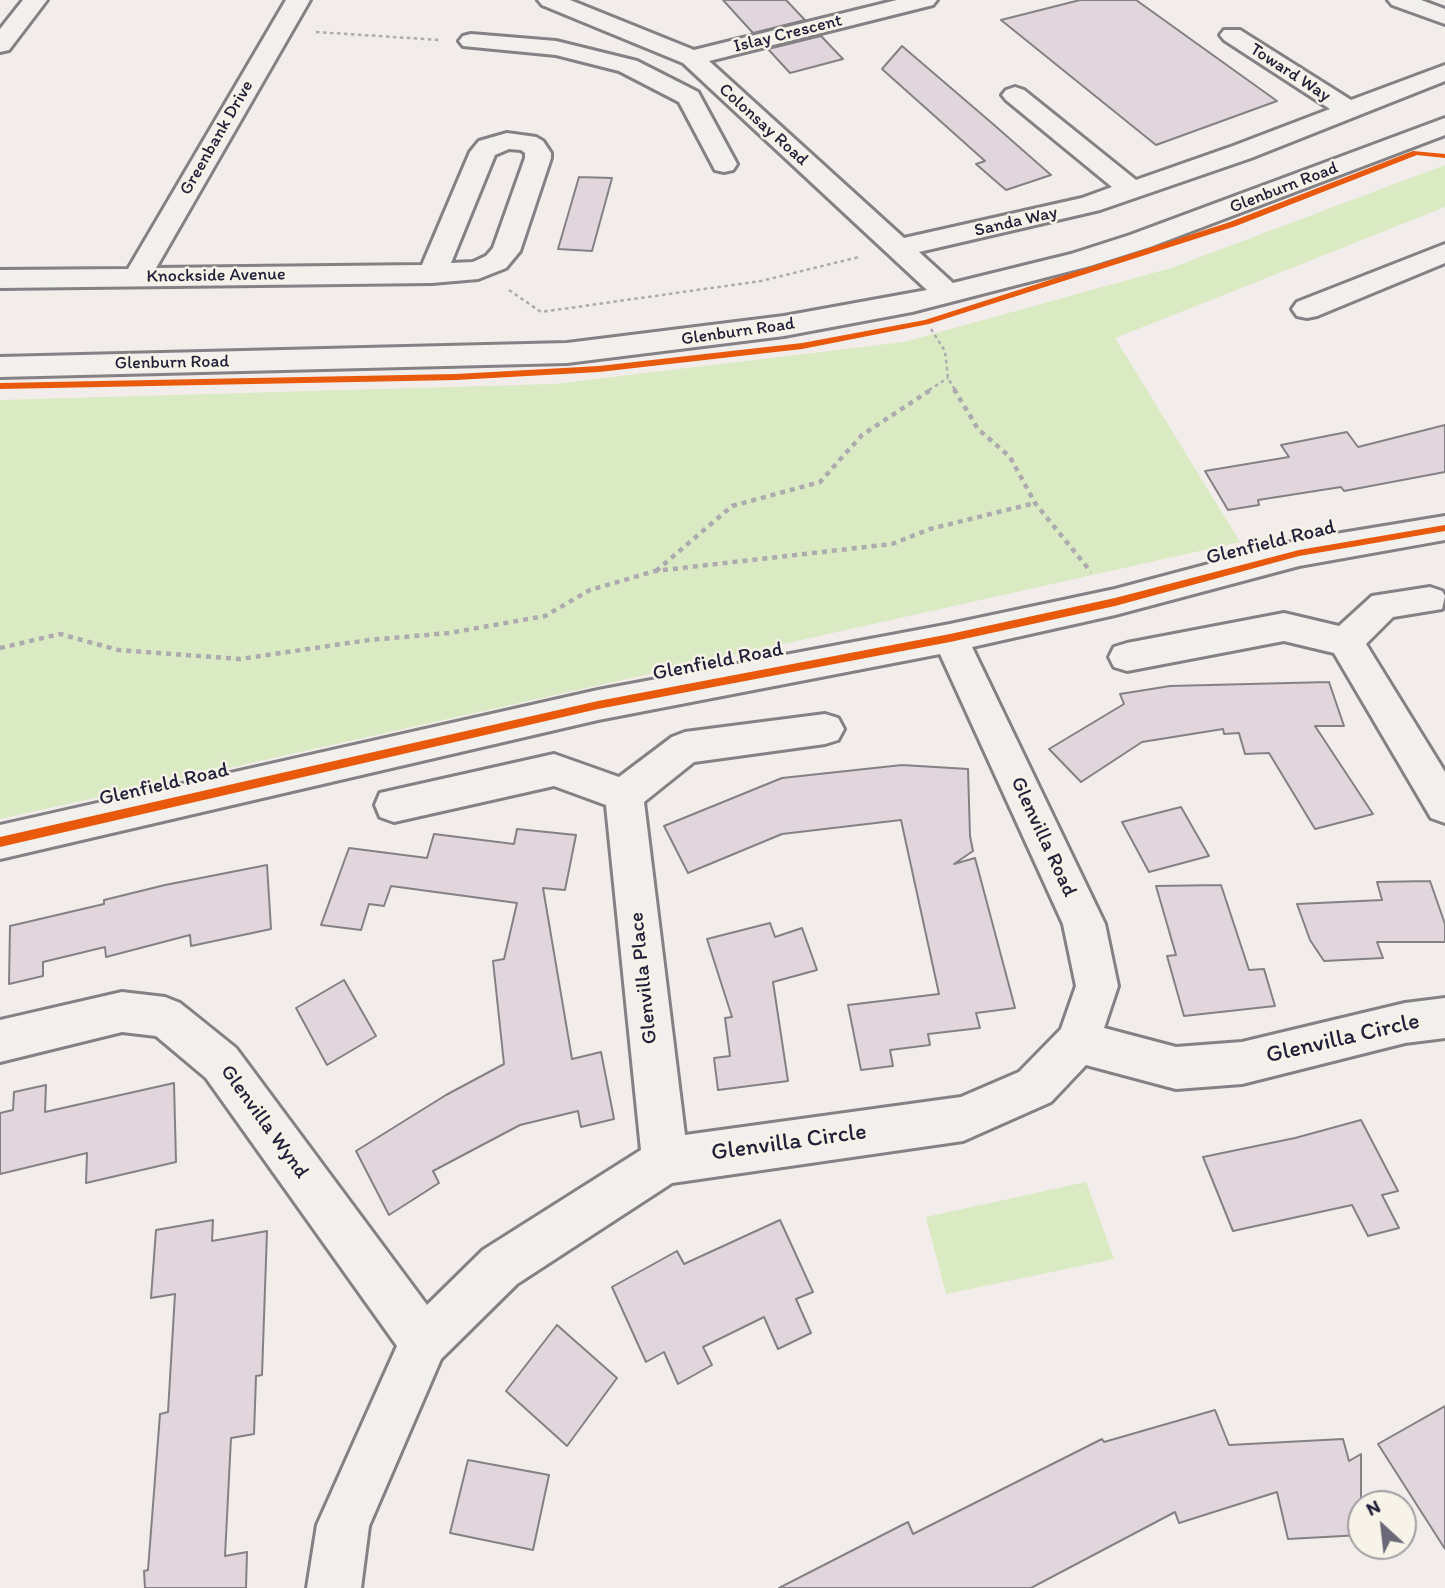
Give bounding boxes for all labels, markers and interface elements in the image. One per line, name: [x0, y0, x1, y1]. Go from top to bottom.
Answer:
street label: Islay Crescent: [732, 10, 844, 58]
street label: Toward Way: [1246, 39, 1334, 107]
street label: Greenbank Drive: [175, 77, 259, 199]
street label: Colonsay Road: [714, 79, 812, 171]
street label: Glenburn Road: [1227, 157, 1341, 219]
street label: Sanda Way: [972, 202, 1060, 242]
street label: Knockside Avenue: [146, 264, 286, 288]
street label: Glenburn Road: [680, 313, 796, 351]
street label: Glenburn Road: [115, 351, 229, 375]
street label: Glenfield Road: [1204, 515, 1338, 571]
street label: Glenfield Road: [651, 637, 785, 687]
street label: Glenfield Road: [97, 758, 231, 812]
street label: Glenvilla Road: [1004, 773, 1082, 901]
street label: Glenvilla Place: [625, 911, 663, 1045]
street label: Glenvilla Circle: [1264, 1007, 1422, 1071]
street label: Glenvilla Wynd: [214, 1060, 314, 1184]
street label: Glenvilla Circle: [710, 1118, 868, 1168]
north arrow: [1347, 1490, 1417, 1560]
text: N: [1362, 1494, 1384, 1521]

